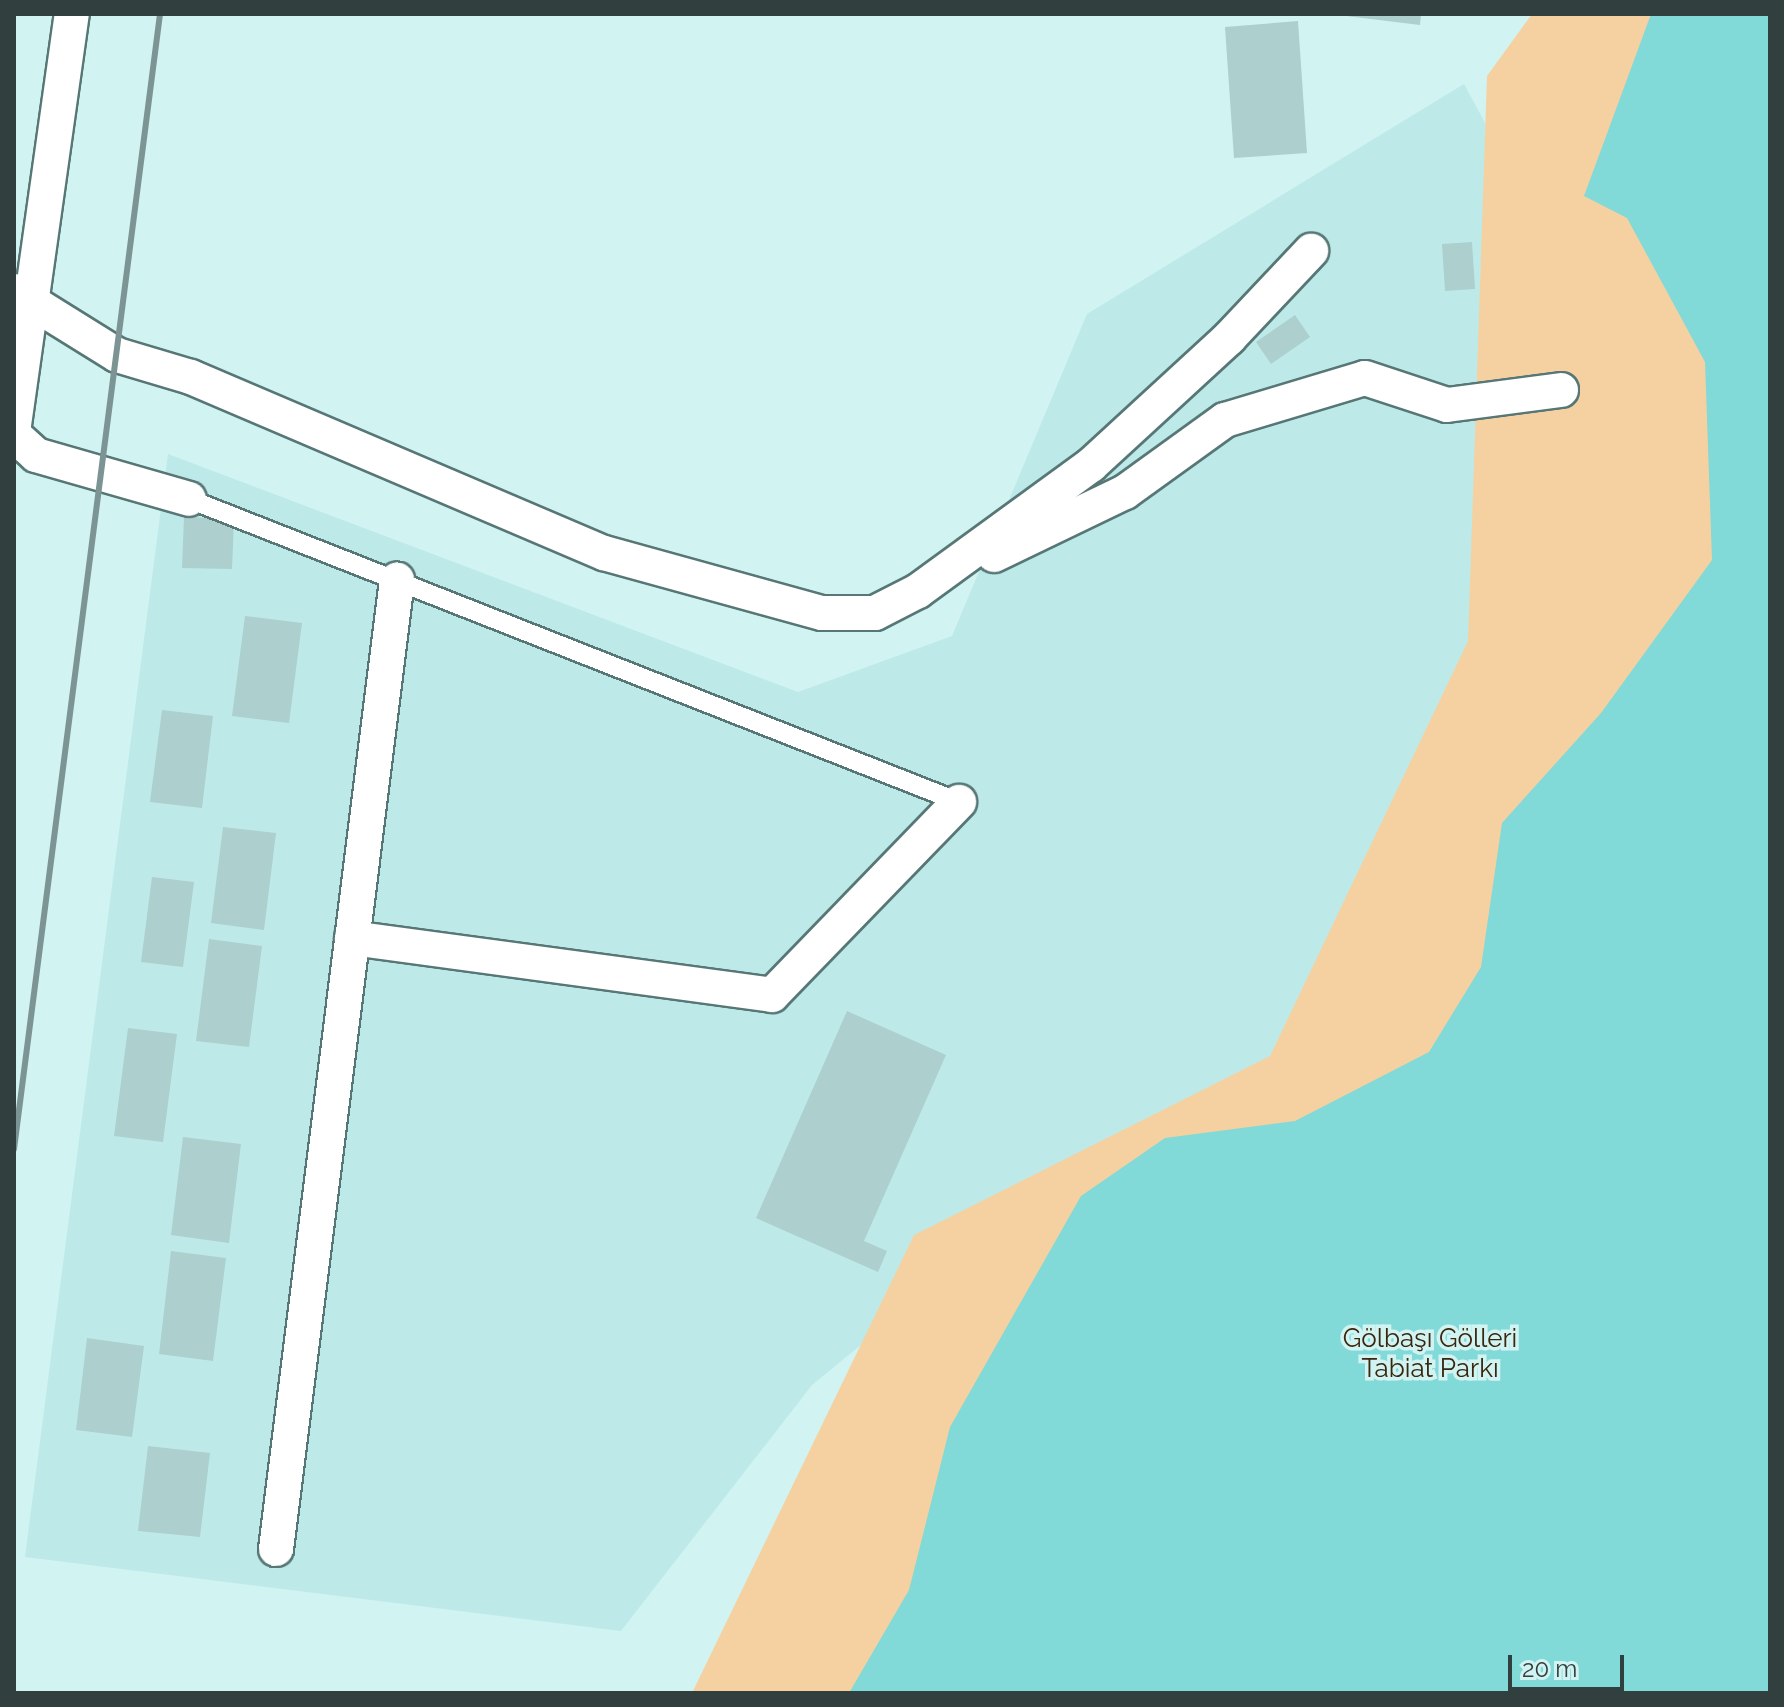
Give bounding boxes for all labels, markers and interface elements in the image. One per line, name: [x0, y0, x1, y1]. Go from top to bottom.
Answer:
park label: Gölbaşı Gölleri Tabiat Parkı: [1343, 1323, 1517, 1384]
scale bar: [1512, 1639, 1628, 1689]
text: 20 m: [1522, 1654, 1577, 1683]

